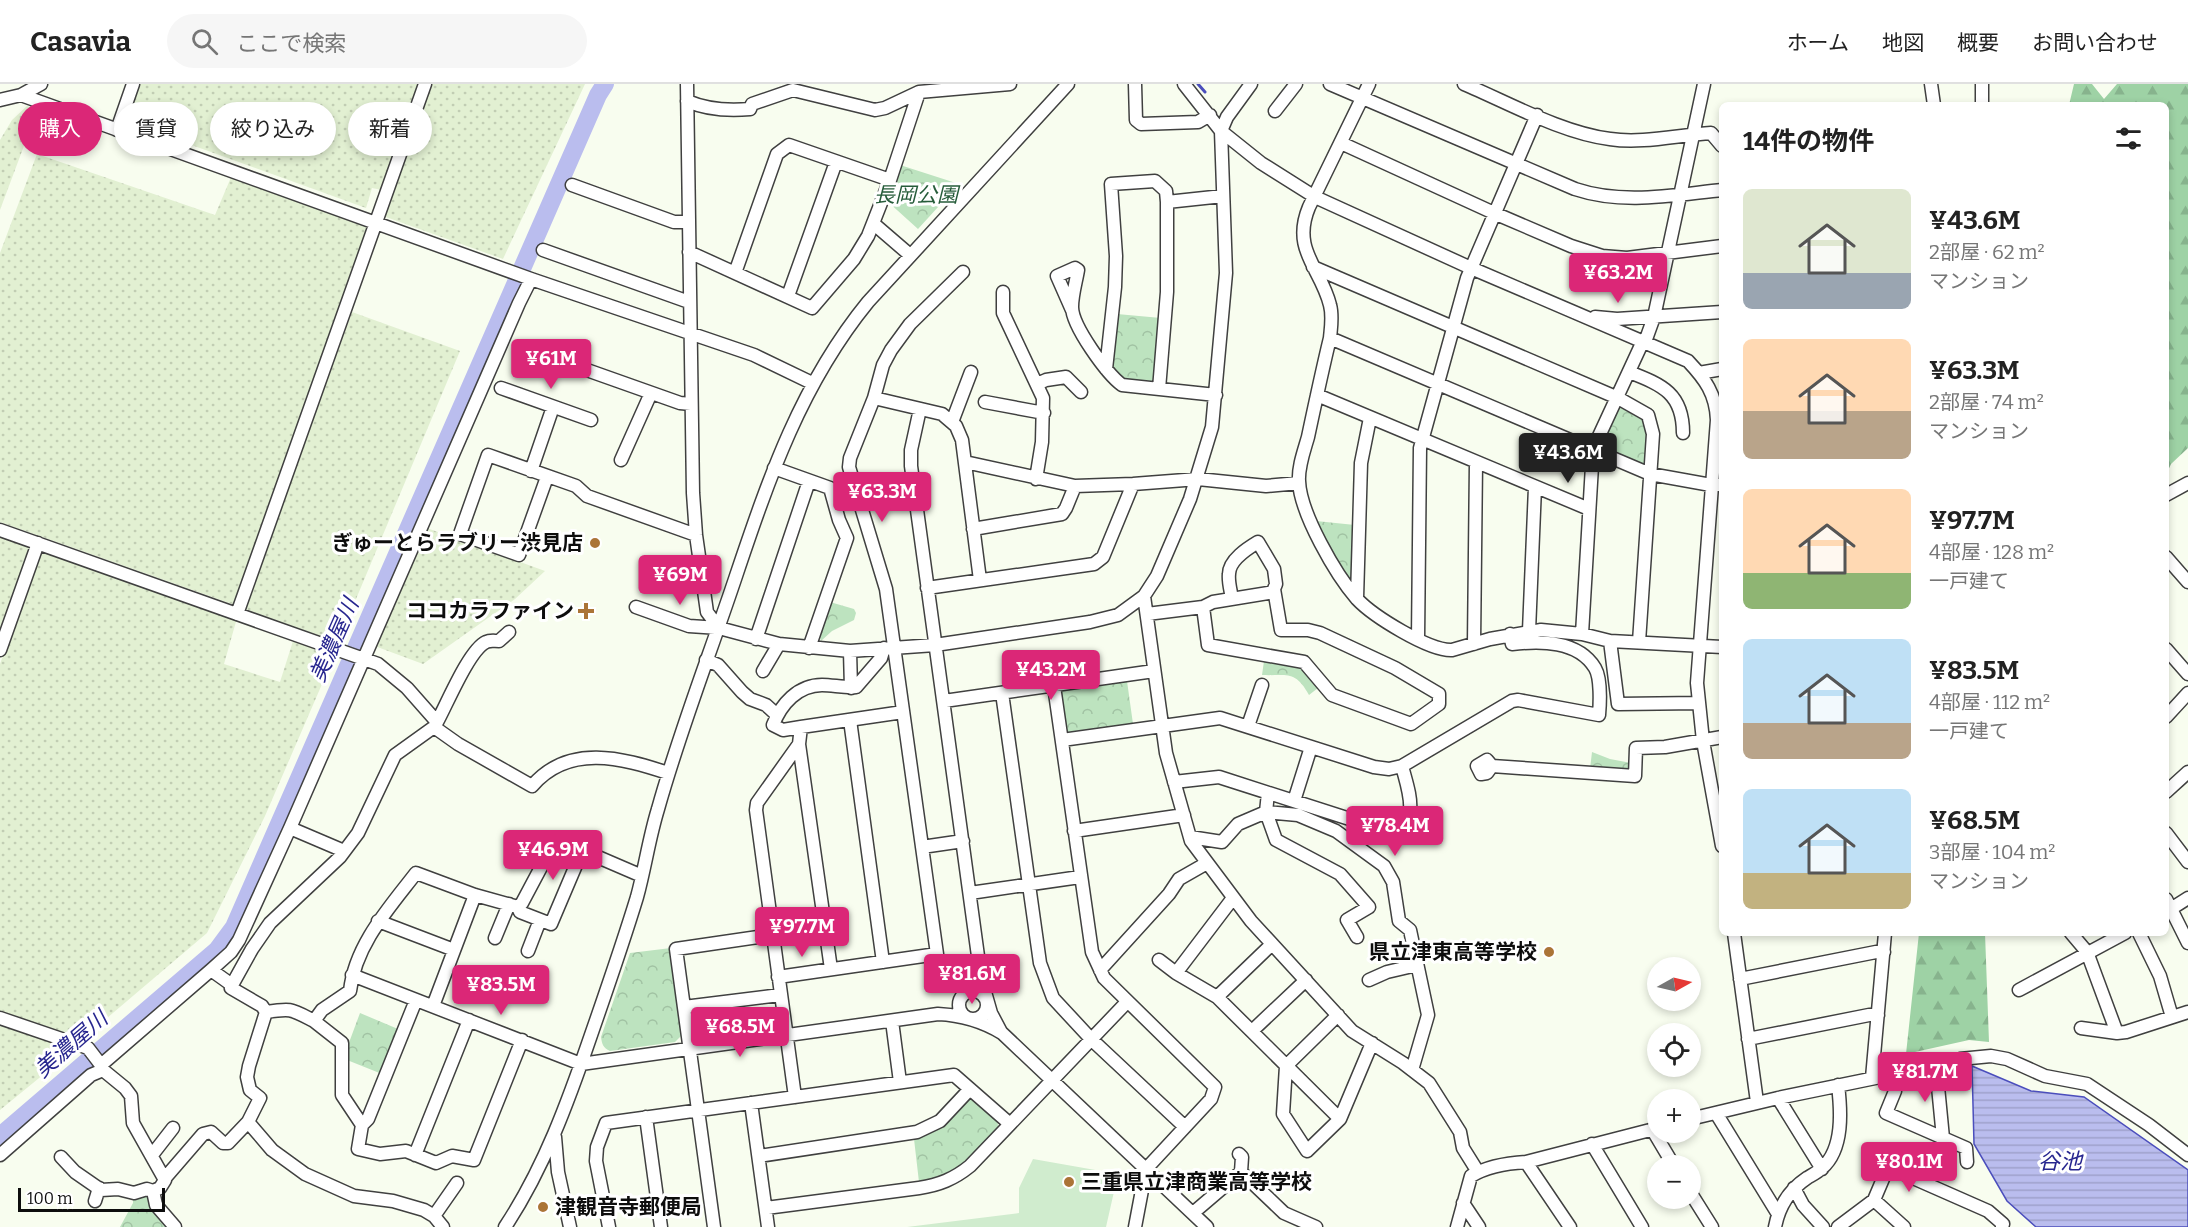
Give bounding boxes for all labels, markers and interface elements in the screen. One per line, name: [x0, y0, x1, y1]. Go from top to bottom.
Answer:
search box: [167, 14, 587, 68]
text: Casavia: [30, 25, 131, 58]
icon: search: [188, 25, 221, 58]
text: ここで検索: [236, 30, 346, 57]
text: ホーム: [1787, 30, 1849, 56]
text: 地図: [1882, 30, 1924, 56]
text: 概要: [1957, 30, 1999, 56]
text: お問い合わせ: [2032, 30, 2158, 56]
chip: 購入: [18, 102, 102, 156]
chip: 賃貸: [114, 102, 198, 156]
chip: 絞り込み: [210, 102, 336, 156]
chip: 新着: [348, 102, 432, 156]
icon: filters: [2112, 122, 2145, 155]
text: 14件の物件: [1743, 126, 1874, 157]
park label: 長岡公園: [874, 182, 961, 208]
text: ¥43.6M: [1929, 205, 2020, 236]
icon: home: [1791, 213, 1863, 285]
text: 2部屋 · 62 m²: [1929, 240, 2045, 264]
pin: ¥63.2M: [1569, 253, 1667, 304]
text: ¥63.2M: [1583, 260, 1653, 284]
text: マンション: [1929, 269, 2029, 293]
pin: ¥61M: [515, 339, 587, 390]
text: ¥61M: [525, 346, 577, 370]
text: ¥63.3M: [1929, 355, 2019, 386]
icon: home: [1791, 363, 1863, 435]
text: 2部屋 · 74 m²: [1929, 390, 2044, 414]
text: マンション: [1929, 419, 2029, 443]
pin: ¥43.6M: [1519, 433, 1617, 484]
text: ¥43.6M: [1533, 440, 1603, 464]
pin: ¥63.3M: [833, 472, 931, 523]
text: ¥63.3M: [847, 479, 917, 503]
text: ¥97.7M: [1929, 505, 2015, 536]
icon: home: [1791, 513, 1863, 585]
place label: ぎゅーとらラブリー渋見店: [332, 530, 583, 556]
marker: ぎゅーとらラブリー渋見店: [588, 536, 602, 550]
text: 4部屋 · 128 m²: [1929, 540, 2054, 564]
pin: ¥69M: [644, 555, 716, 606]
text: ¥69M: [653, 562, 708, 586]
text: 一戸建て: [1929, 569, 2009, 593]
water label: 美濃屋川: [304, 592, 365, 686]
place label: ココカラファイン: [406, 598, 574, 624]
marker: ココカラファイン: [579, 604, 593, 618]
pin: ¥43.2M: [1002, 650, 1100, 701]
text: ¥83.5M: [1929, 655, 2019, 686]
text: ¥43.2M: [1016, 657, 1086, 681]
icon: home: [1791, 663, 1863, 735]
text: 4部屋 · 112 m²: [1929, 690, 2050, 714]
text: 一戸建て: [1929, 719, 2009, 743]
text: ¥68.5M: [1929, 805, 2020, 836]
pin: ¥78.4M: [1346, 806, 1444, 857]
text: ¥78.4M: [1360, 813, 1430, 837]
icon: home: [1791, 813, 1863, 885]
pin: ¥46.9M: [504, 830, 602, 881]
text: ¥46.9M: [517, 837, 589, 861]
text: 3部屋 · 104 m²: [1929, 840, 2055, 864]
text: マンション: [1929, 869, 2029, 893]
pin: ¥97.7M: [753, 907, 851, 958]
text: ¥97.7M: [769, 914, 835, 938]
place label: 県立津東高等学校: [1369, 939, 1537, 965]
marker: 県立津東高等学校: [1542, 945, 1556, 959]
pin: ¥81.6M: [923, 954, 1021, 1005]
north arrow: [1647, 957, 1701, 1011]
map controls: [1647, 957, 1701, 1209]
text: ¥81.6M: [938, 961, 1006, 985]
pin: ¥83.5M: [452, 965, 550, 1016]
text: ¥83.5M: [466, 972, 536, 996]
water label: 美濃屋川: [29, 1004, 115, 1083]
pin: ¥68.5M: [691, 1007, 789, 1058]
text: ¥68.5M: [705, 1014, 775, 1038]
button: locate: [1647, 1023, 1701, 1077]
pin: ¥81.7M: [1876, 1052, 1974, 1103]
text: ¥81.7M: [1892, 1059, 1958, 1083]
button: +: [1647, 1089, 1701, 1143]
pin: ¥80.1M: [1860, 1142, 1958, 1193]
water label: 谷池: [2038, 1148, 2084, 1175]
text: ¥80.1M: [1875, 1149, 1943, 1173]
button: −: [1647, 1155, 1701, 1209]
place label: 三重県立津商業高等学校: [1081, 1169, 1312, 1195]
marker: 三重県立津商業高等学校: [1062, 1175, 1076, 1189]
scale bar: [18, 1185, 165, 1212]
text: 100 m: [27, 1189, 72, 1208]
place label: 津観音寺郵便局: [555, 1194, 702, 1220]
marker: 津観音寺郵便局: [536, 1200, 550, 1214]

